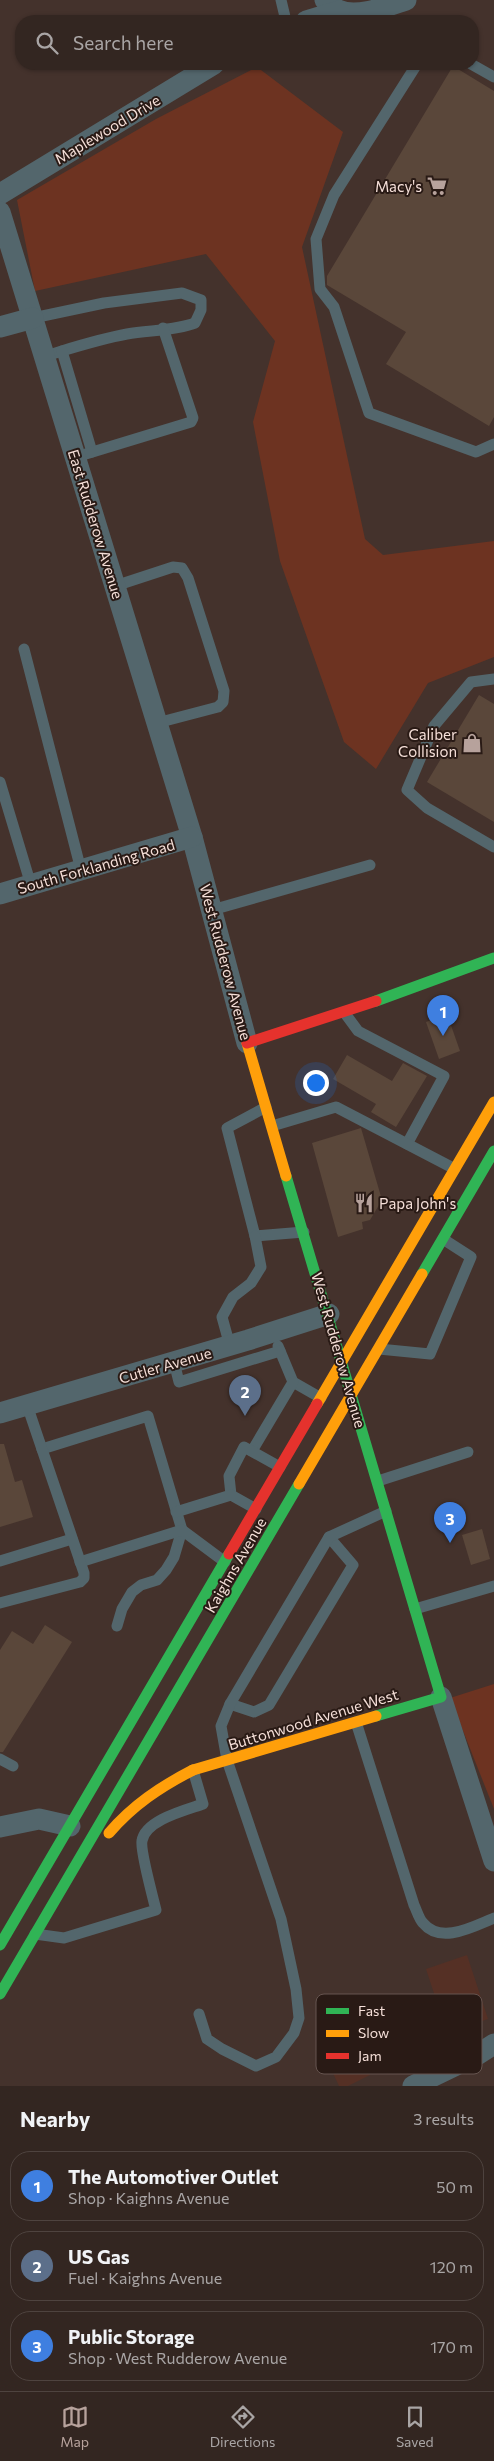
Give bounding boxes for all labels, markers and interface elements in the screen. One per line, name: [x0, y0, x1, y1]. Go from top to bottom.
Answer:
search box: [15, 15, 479, 70]
icon: search: [33, 29, 61, 57]
text: Search here: [73, 31, 173, 54]
street label: Maplewood Drive: [51, 90, 163, 168]
supermarket icon: Macy's: [426, 175, 448, 197]
place label: Macy's: [375, 177, 422, 195]
street label: East Rudderow Avenue: [65, 447, 127, 601]
place label: Caliber Collision: [398, 725, 457, 760]
shop icon: Caliber Collision: [461, 732, 483, 754]
street label: South Forklanding Road: [15, 835, 177, 897]
street label: West Rudderow Avenue: [196, 882, 256, 1042]
pin: 1: [427, 995, 459, 1036]
your location: [303, 1070, 329, 1096]
restaurant icon: Papa John's: [353, 1192, 375, 1214]
place label: Papa John's: [379, 1194, 456, 1212]
street label: West Rudderow Avenue: [308, 1270, 370, 1430]
street label: Cutler Avenue: [117, 1343, 213, 1387]
pin: 2: [229, 1375, 261, 1416]
pin: 3: [434, 1502, 466, 1543]
street label: Kaighns Avenue: [201, 1514, 270, 1616]
street label: Buttonwood Avenue West: [226, 1685, 400, 1753]
legend: [316, 1994, 482, 2074]
text: Fast: [358, 2002, 385, 2019]
text: Slow: [358, 2024, 389, 2041]
text: Jam: [358, 2047, 382, 2064]
text: Nearby: [20, 2106, 90, 2131]
text: 3 results: [413, 2109, 474, 2128]
text: The Automotiver Outlet: [68, 2165, 279, 2188]
text: 1: [33, 2177, 41, 2196]
text: 50 m: [436, 2177, 473, 2196]
text: Shop · Kaighns Avenue: [68, 2188, 229, 2207]
text: US Gas: [68, 2245, 130, 2268]
text: 2: [32, 2257, 42, 2276]
text: 120 m: [430, 2257, 473, 2276]
text: Fuel · Kaighns Avenue: [68, 2268, 222, 2287]
text: Public Storage: [68, 2325, 194, 2348]
text: 3: [32, 2337, 42, 2356]
text: 170 m: [430, 2337, 473, 2356]
text: Shop · West Rudderow Avenue: [68, 2348, 287, 2367]
tab: Map: [60, 2403, 89, 2450]
tab: Directions: [210, 2403, 275, 2450]
tab: Saved: [396, 2403, 434, 2450]

